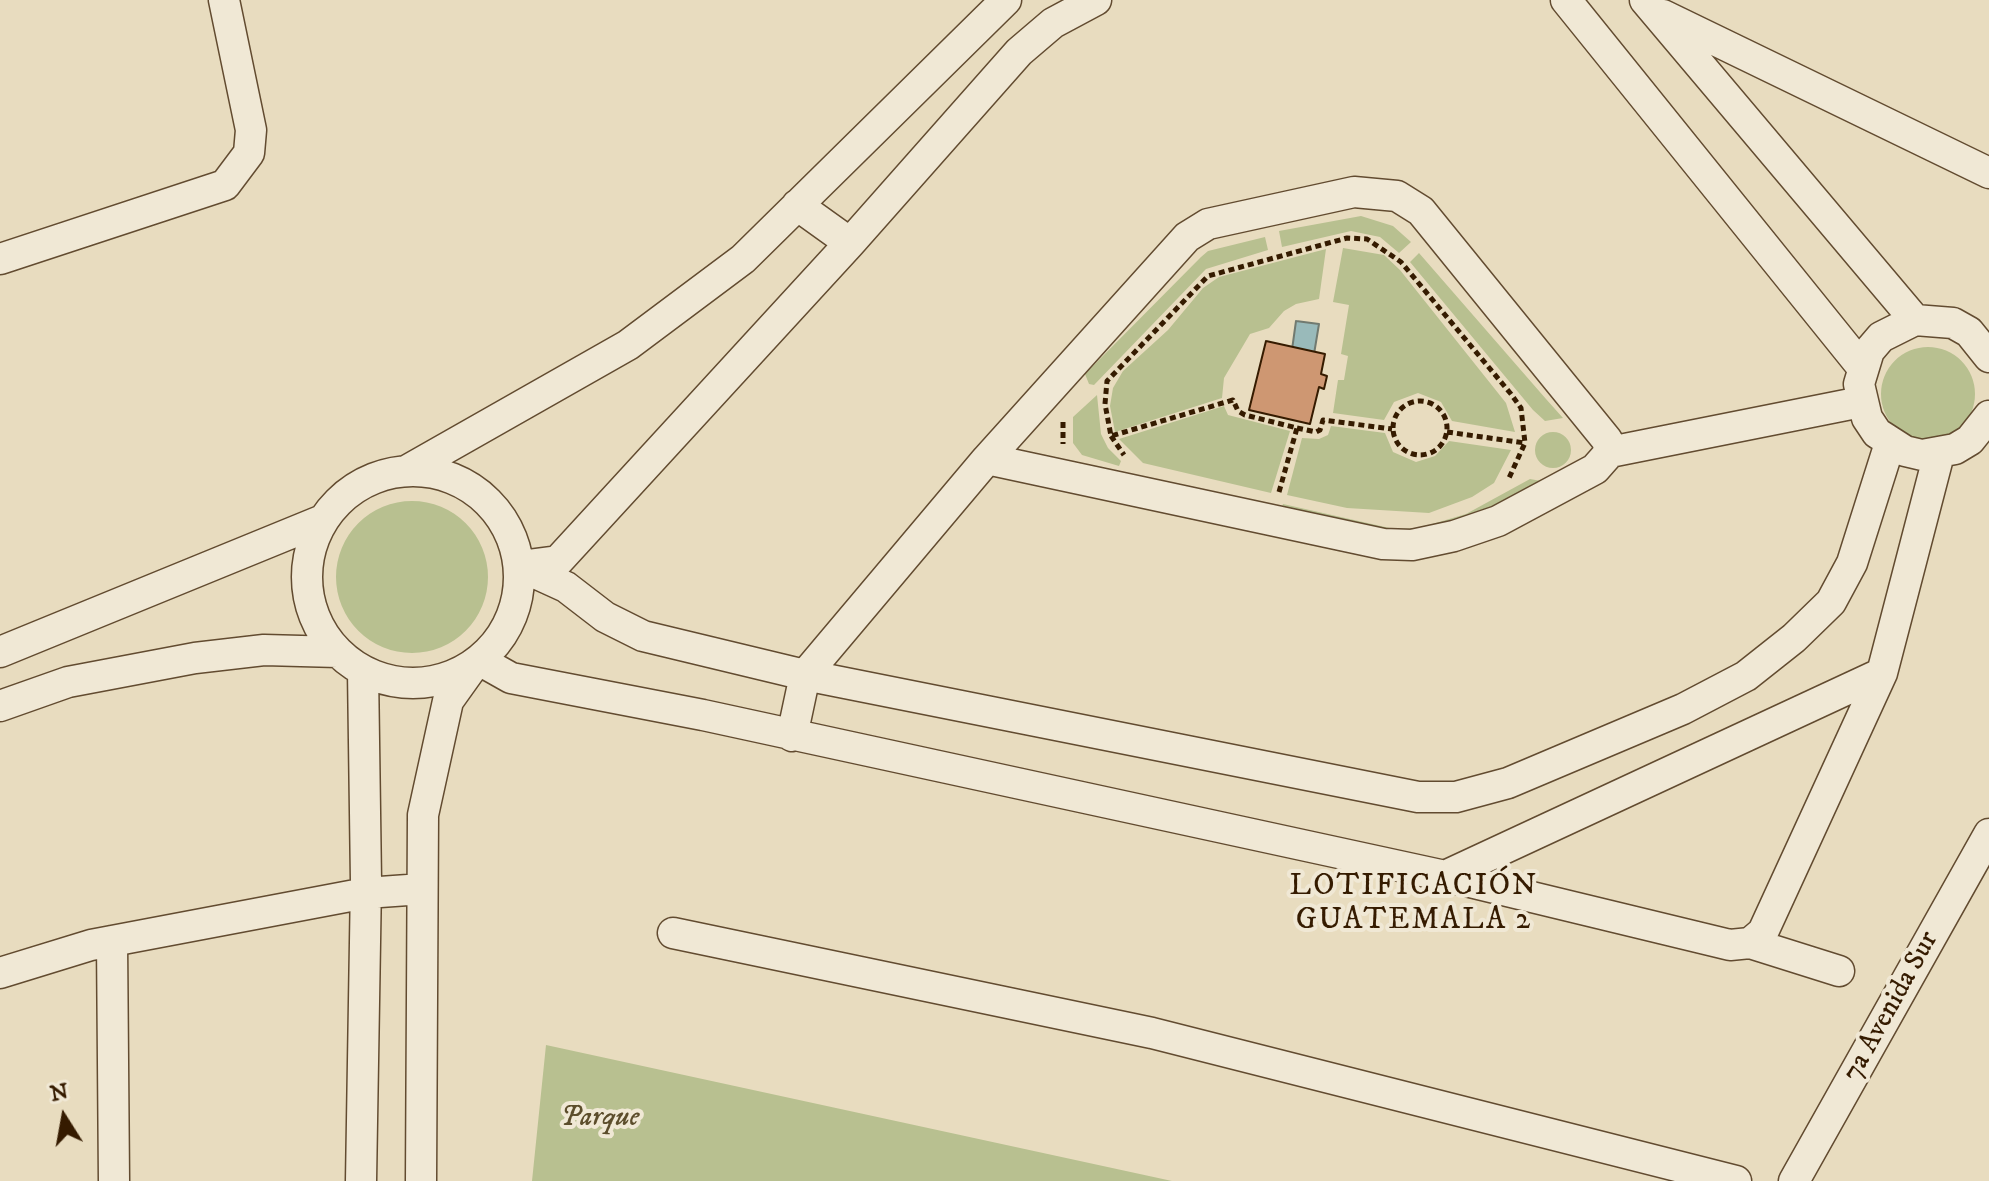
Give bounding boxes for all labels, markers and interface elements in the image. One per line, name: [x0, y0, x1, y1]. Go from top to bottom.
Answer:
district label: LOTIFICACIÓN GUATEMALA 2: [1290, 870, 1538, 940]
street label: 7a Avenida Sur: [1837, 926, 1947, 1088]
north arrow: [24, 1077, 104, 1157]
text: N: [48, 1078, 71, 1108]
park label: Parque: [561, 1102, 639, 1136]

